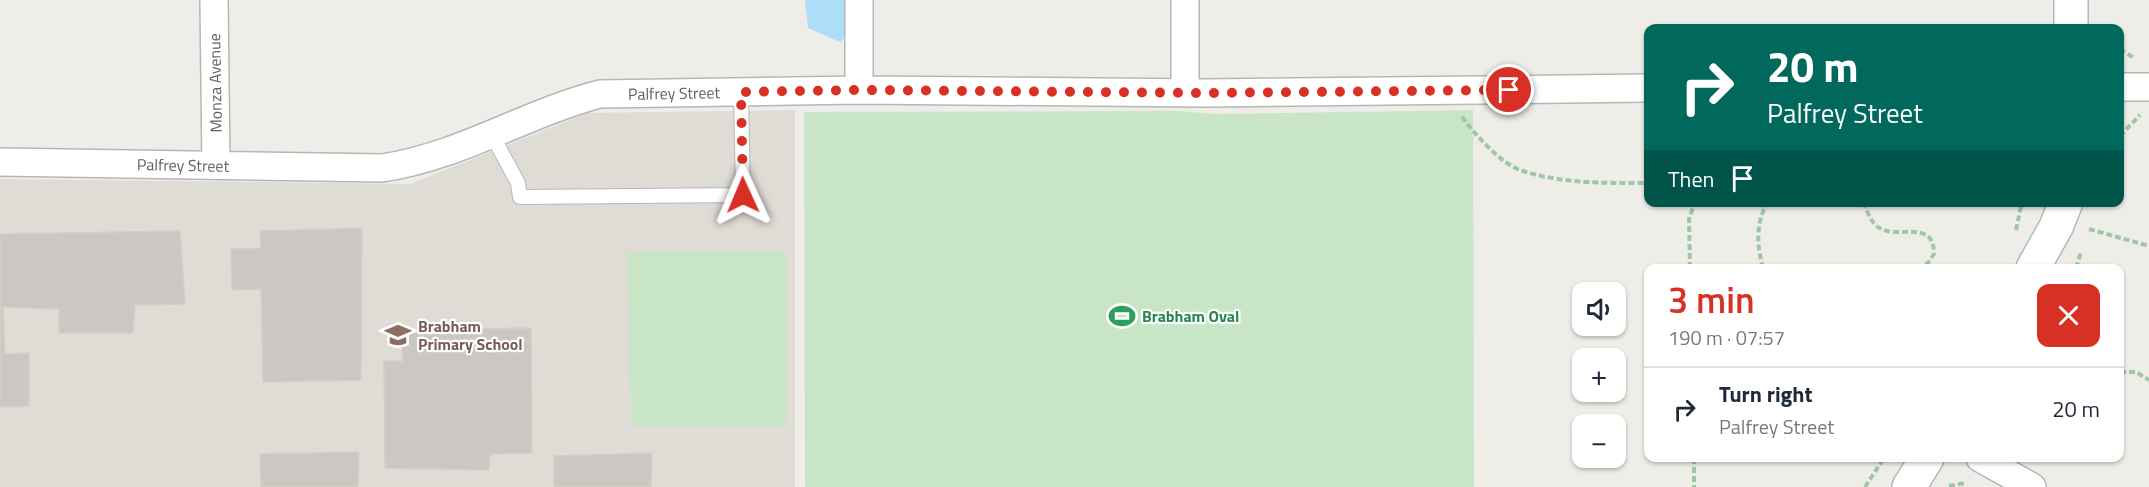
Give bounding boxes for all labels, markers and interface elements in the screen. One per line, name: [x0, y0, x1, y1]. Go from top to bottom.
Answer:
street label: Monza Avenue: [202, 33, 228, 133]
text: 20 m: [1767, 34, 1859, 98]
icon: right: [1668, 48, 1746, 126]
pin: [1483, 64, 1534, 115]
icon: arrive: [1492, 73, 1525, 106]
street label: Palfrey Street: [628, 80, 721, 106]
text: Palfrey Street: [1767, 92, 1923, 133]
street label: Palfrey Street: [137, 152, 230, 178]
text: Then: [1668, 162, 1714, 196]
icon: arrive: [1726, 162, 1759, 195]
position arrow: [711, 163, 775, 227]
text: 3 min: [1668, 272, 1755, 327]
map controls: [1572, 282, 1626, 468]
button: sound: [1572, 282, 1626, 336]
button: close: [2037, 284, 2100, 347]
sports icon: Brabham Oval: [1107, 301, 1137, 331]
place label: Brabham Oval: [1142, 304, 1239, 328]
place label: Brabham Primary School: [418, 314, 523, 356]
school or university icon: Brabham Primary School: [383, 320, 413, 350]
text: 190 m · 07:57: [1668, 322, 1785, 353]
button: +: [1572, 348, 1626, 402]
text: Turn right: [1719, 377, 1813, 411]
text: 20 m: [2052, 392, 2100, 426]
icon: right: [1668, 393, 1701, 426]
text: Palfrey Street: [1719, 411, 1834, 442]
button: −: [1572, 414, 1626, 468]

